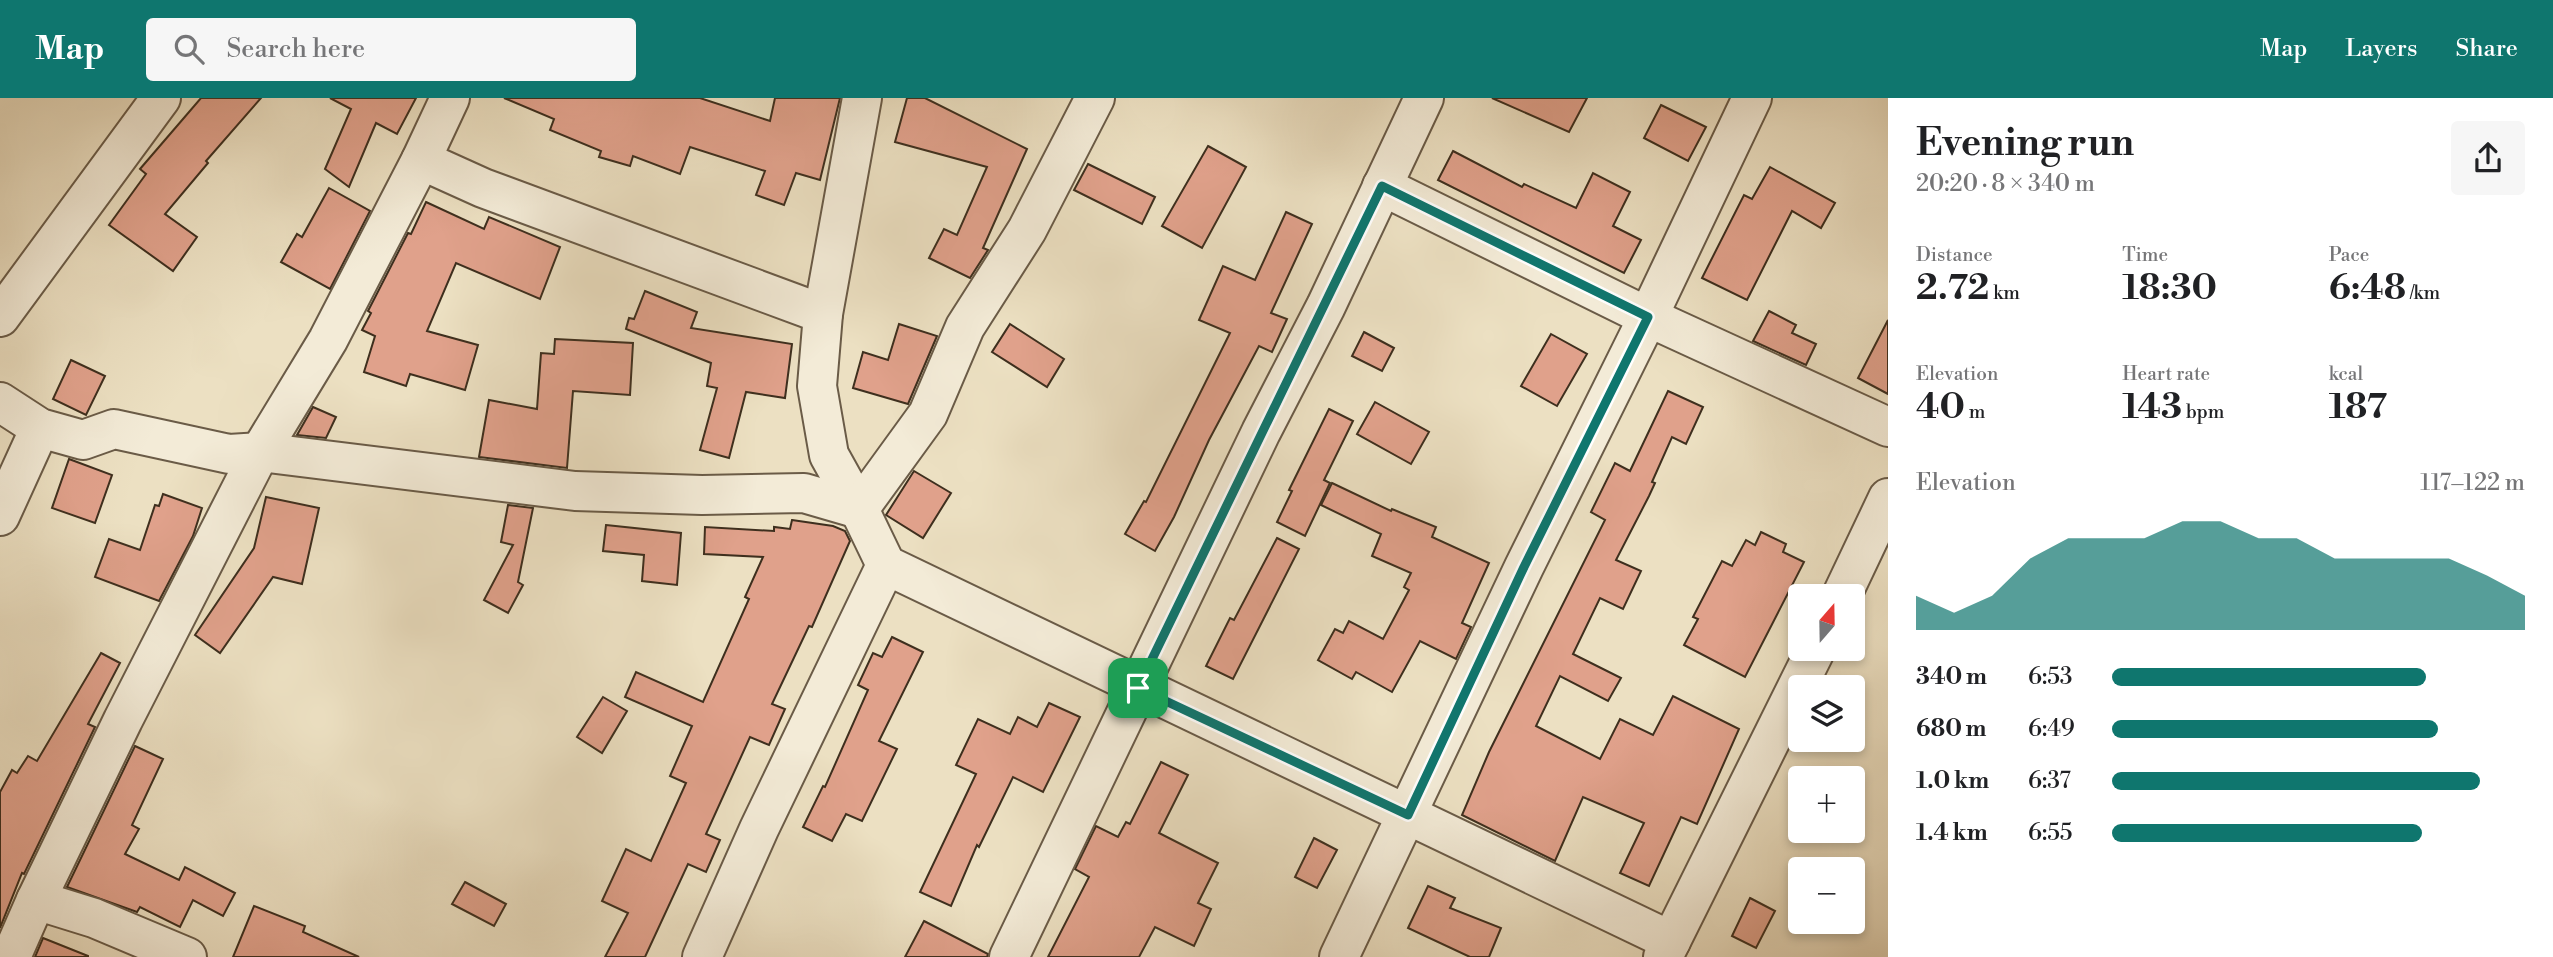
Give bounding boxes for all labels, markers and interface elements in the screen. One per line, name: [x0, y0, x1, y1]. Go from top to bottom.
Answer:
search box: [146, 18, 636, 81]
text: Map: [35, 29, 104, 70]
icon: search: [170, 30, 208, 68]
text: Search here: [226, 33, 365, 65]
text: Map: [2260, 34, 2307, 64]
text: Layers: [2345, 34, 2417, 64]
text: Share: [2455, 34, 2518, 64]
text: Evening run: [1916, 120, 2134, 167]
button: share: [2451, 121, 2525, 195]
text: 20:20 · 8 × 340 m: [1916, 170, 2095, 198]
text: Distance: [1916, 243, 1993, 267]
text: Time: [2122, 243, 2168, 267]
text: Pace: [2329, 243, 2369, 267]
text: 2.72: [1916, 267, 1989, 310]
text: 18:30: [2122, 267, 2217, 310]
text: 6:48: [2329, 267, 2406, 310]
text: km: [1989, 281, 2020, 305]
text: /km: [2406, 281, 2440, 305]
text: Elevation: [1916, 362, 1998, 386]
text: Heart rate: [2122, 362, 2210, 386]
text: kcal: [2329, 362, 2363, 386]
text: 40: [1916, 386, 1965, 429]
text: 143: [2122, 386, 2182, 429]
text: 187: [2329, 386, 2387, 429]
text: m: [1965, 400, 1985, 424]
text: bpm: [2182, 400, 2224, 424]
text: Elevation: [1916, 469, 2016, 497]
text: 117–122 m: [2420, 469, 2525, 497]
north arrow: [1788, 584, 1866, 662]
map controls: [1788, 584, 1865, 934]
pin: [1108, 658, 1168, 718]
text: 340 m: [1916, 663, 1987, 691]
text: 6:53: [2028, 663, 2073, 691]
icon: arrive: [1119, 669, 1157, 707]
button: layers: [1788, 675, 1865, 752]
text: 680 m: [1916, 715, 1986, 743]
text: 6:49: [2028, 715, 2075, 743]
button: +: [1788, 766, 1865, 843]
text: 1.0 km: [1916, 767, 1989, 795]
text: 6:37: [2028, 767, 2071, 795]
text: 1.4 km: [1916, 819, 1988, 847]
text: 6:55: [2028, 819, 2072, 847]
button: −: [1788, 857, 1865, 934]

